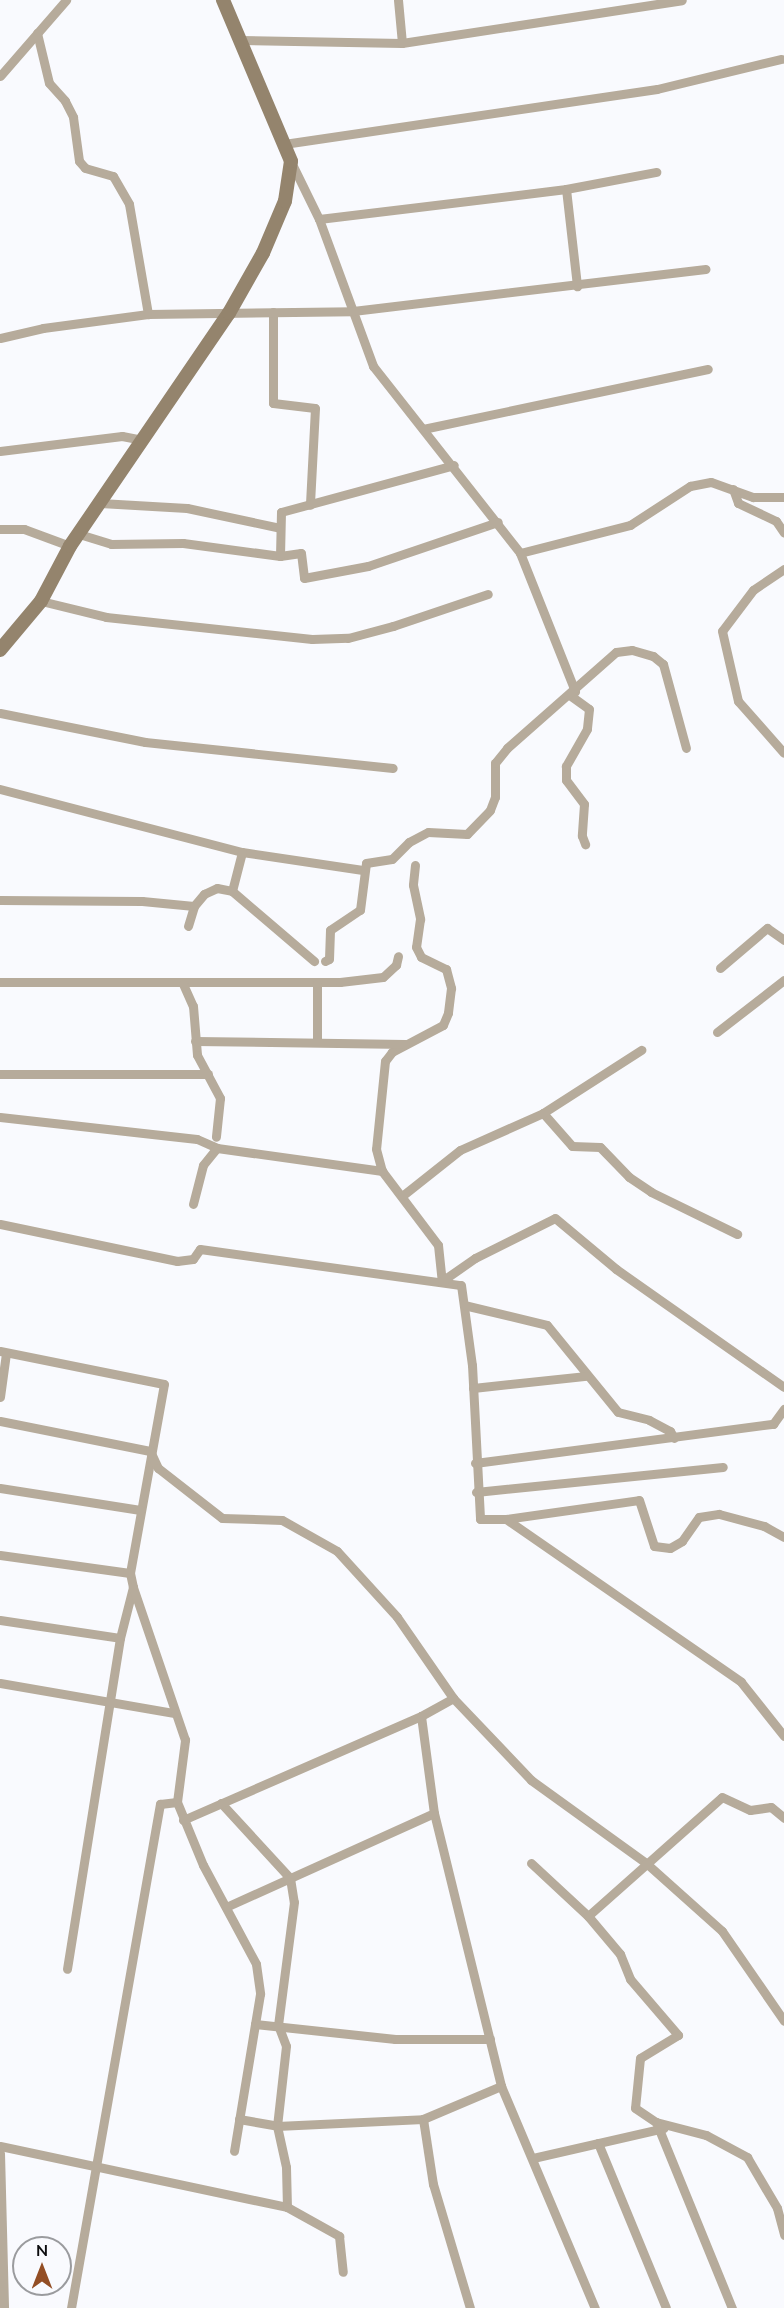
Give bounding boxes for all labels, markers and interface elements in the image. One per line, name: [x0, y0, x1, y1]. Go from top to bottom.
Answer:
north arrow: [12, 2236, 72, 2296]
text: N: [36, 2240, 48, 2260]

